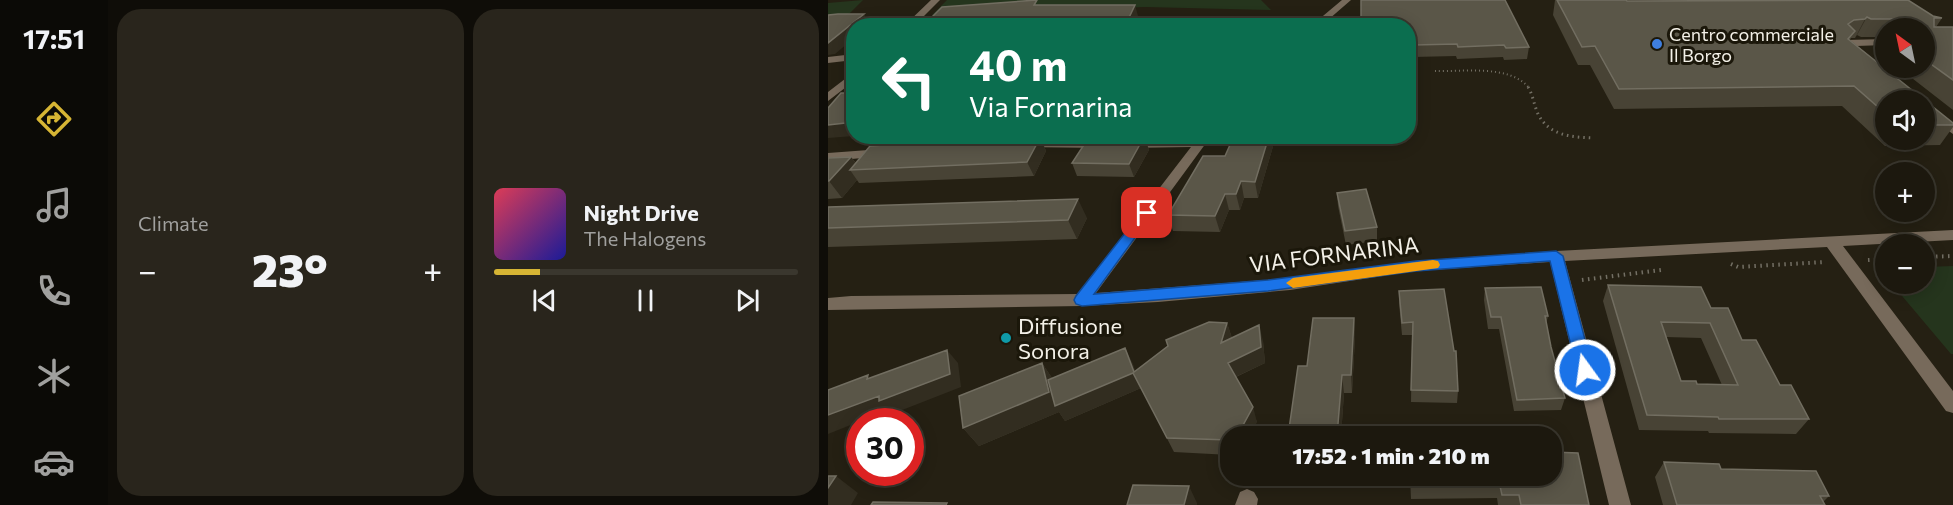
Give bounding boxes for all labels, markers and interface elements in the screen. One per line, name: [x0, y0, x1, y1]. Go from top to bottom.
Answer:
north arrow: [1875, 18, 1935, 78]
map controls: [1875, 18, 1935, 294]
text: 17:51: [23, 22, 85, 55]
place label: Centro commerciale Il Borgo: [1669, 23, 1834, 66]
marker: Centro commerciale Il Borgo: [1650, 37, 1664, 51]
text: 40 m: [969, 38, 1067, 90]
icon: left: [870, 42, 948, 120]
text: Via Fornarina: [969, 90, 1133, 123]
button: sound: [1875, 90, 1935, 150]
icon: directions: [33, 98, 75, 140]
button: +: [1875, 162, 1935, 222]
icon: music: [33, 184, 75, 226]
pin: [1121, 187, 1172, 238]
icon: arrive: [1130, 196, 1163, 229]
text: Night Drive: [584, 199, 699, 226]
text: Climate: [138, 211, 208, 235]
text: The Halogens: [584, 226, 706, 250]
street label: VIA FORNARINA: [1248, 230, 1420, 278]
button: −: [1875, 234, 1935, 294]
text: 23°: [252, 241, 328, 296]
text: −: [138, 249, 157, 290]
text: +: [423, 249, 442, 290]
icon: phone: [33, 270, 75, 312]
icon: previous: [528, 284, 561, 317]
icon: pause: [629, 284, 662, 317]
icon: next: [731, 284, 764, 317]
place label: Diffusione Sonora: [1018, 312, 1122, 364]
marker: Diffusione Sonora: [999, 331, 1013, 345]
position arrow: [1553, 338, 1617, 402]
icon: climate: [33, 355, 75, 397]
speed limit sign: 30: [846, 408, 924, 486]
icon: car: [33, 441, 75, 483]
text: 17:52 · 1 min · 210 m: [1292, 442, 1490, 469]

